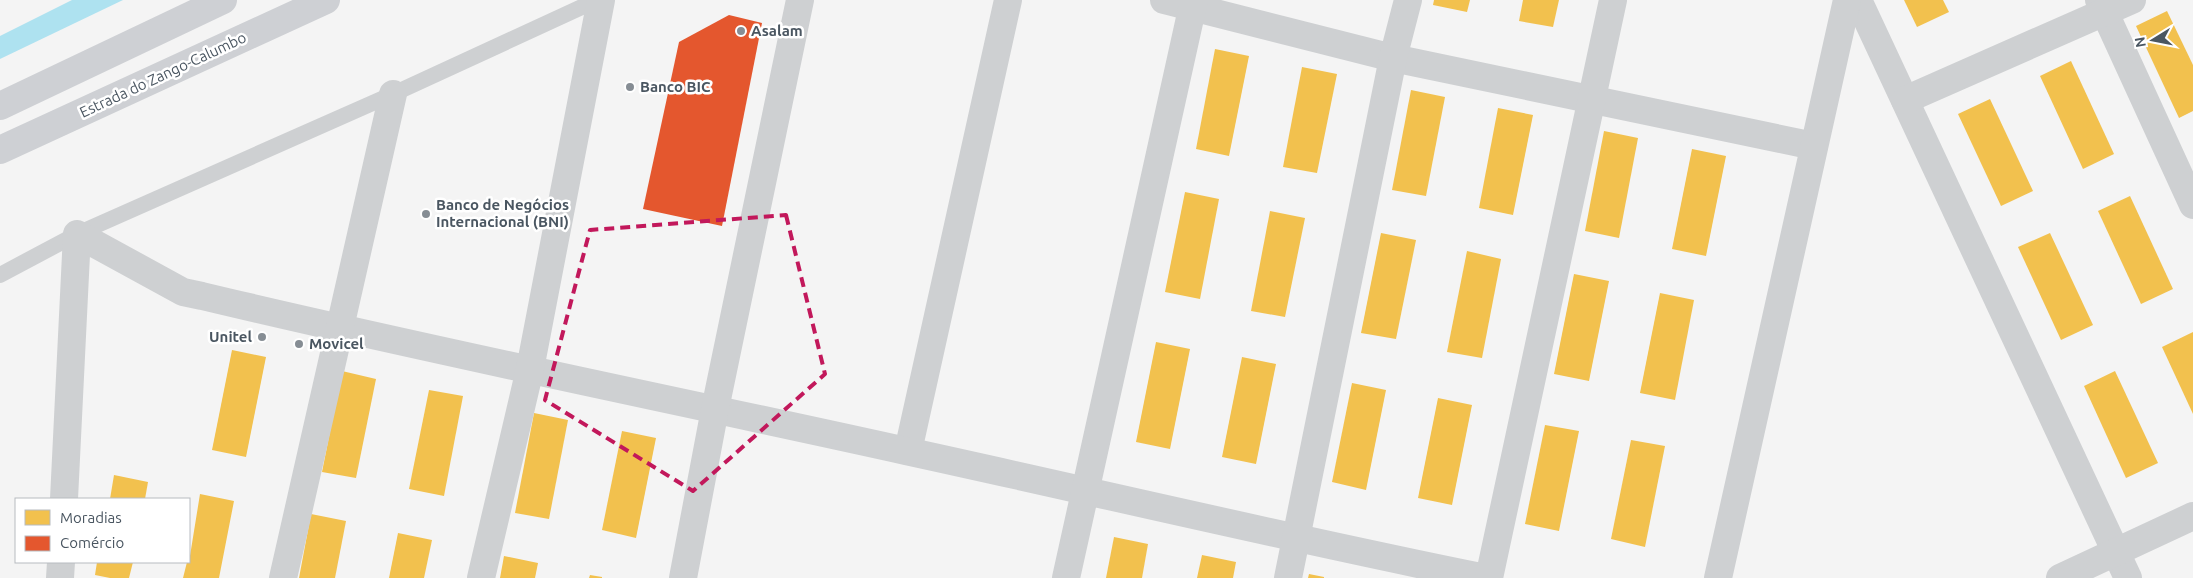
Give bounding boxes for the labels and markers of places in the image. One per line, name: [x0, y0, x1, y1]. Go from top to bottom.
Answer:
place label: Asalam: [751, 22, 803, 39]
marker: Asalam: [735, 25, 747, 37]
place label: Banco BIC: [640, 78, 711, 95]
marker: Banco BIC: [624, 81, 636, 93]
place label: Banco de Negócios Internacional (BNI): [436, 196, 569, 230]
marker: Banco de Negócios Internacional (BNI): [420, 208, 432, 220]
place label: Unitel: [209, 328, 252, 345]
marker: Unitel: [256, 331, 268, 343]
place label: Movicel: [309, 335, 364, 352]
marker: Movicel: [293, 338, 305, 350]

